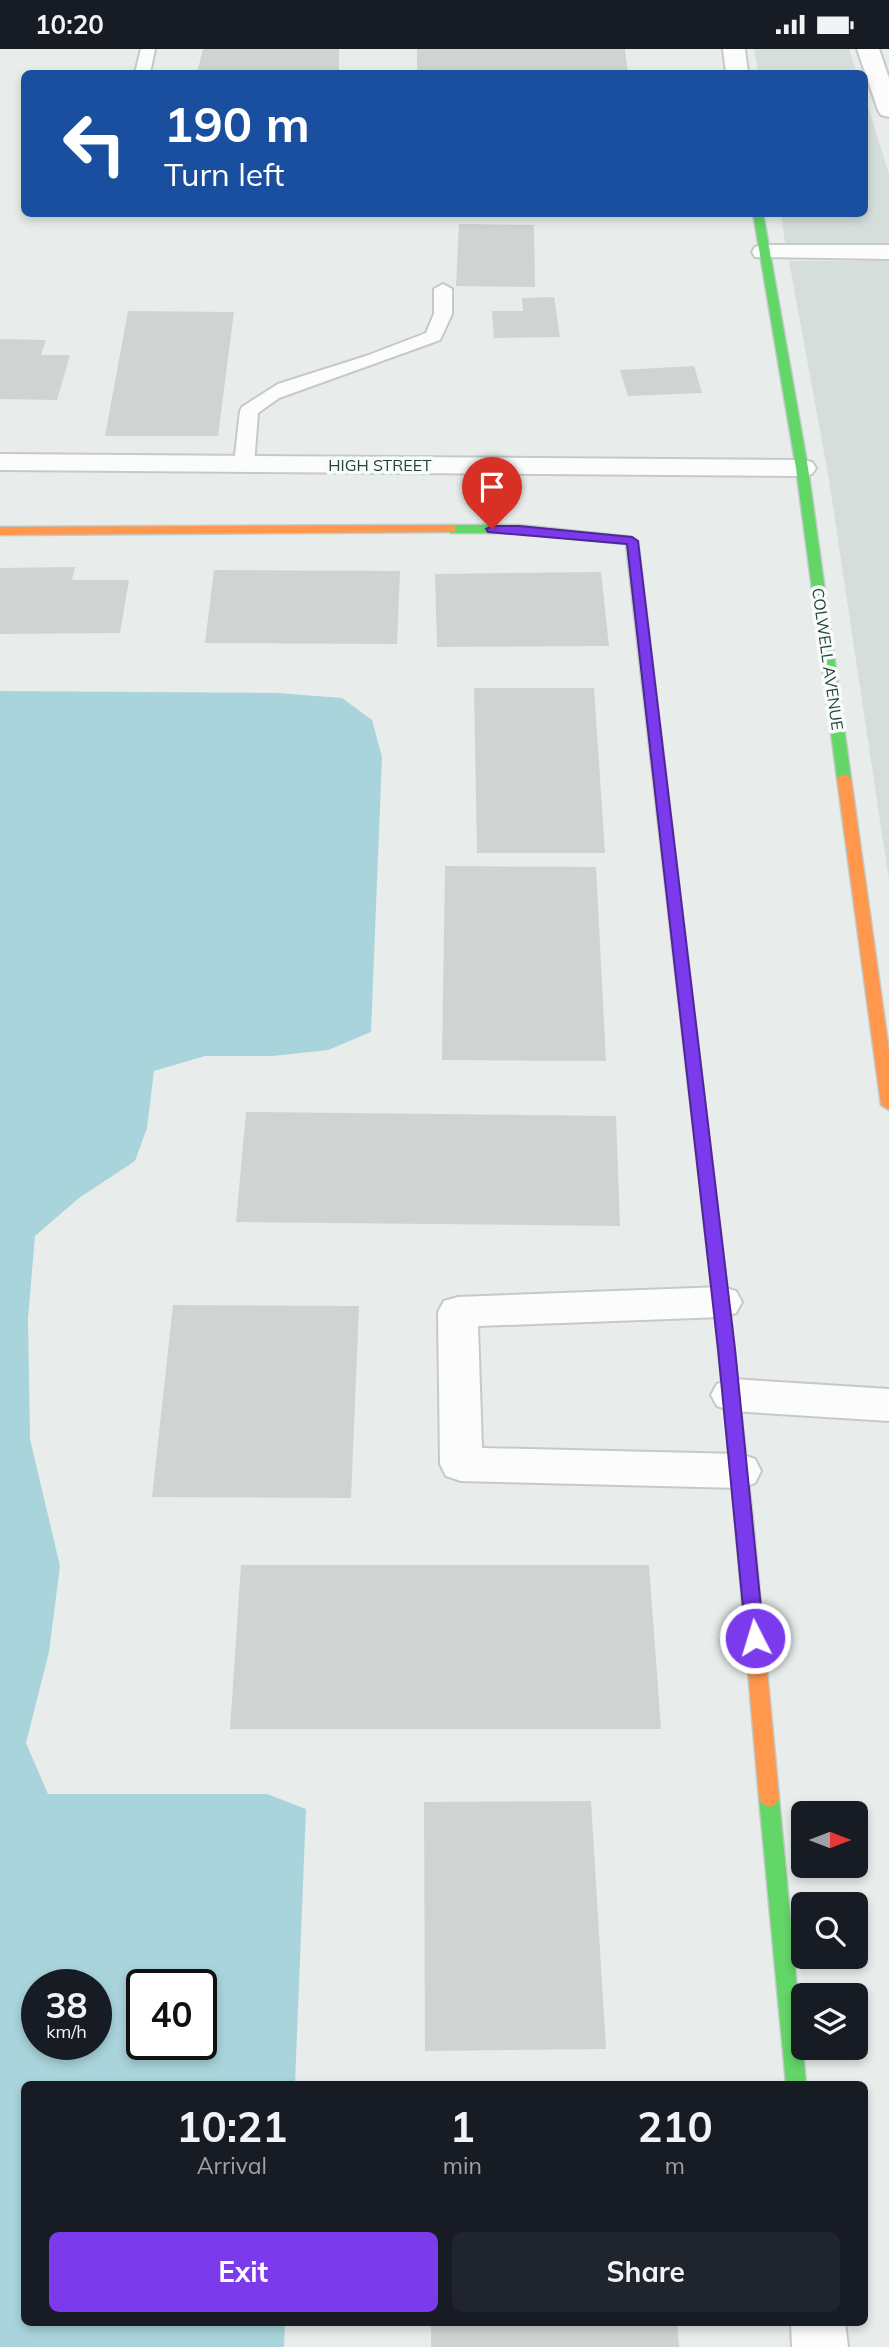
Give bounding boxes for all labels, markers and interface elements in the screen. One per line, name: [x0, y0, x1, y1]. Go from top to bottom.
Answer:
text: 10:20: [35, 8, 104, 41]
text: 190 m: [164, 93, 310, 154]
icon: left: [49, 98, 140, 189]
text: Turn left: [164, 154, 284, 194]
street label: HIGH STREET: [328, 455, 432, 475]
pin: [462, 457, 522, 529]
icon: arrive: [473, 468, 511, 506]
street label: COLWELL AVENUE: [808, 587, 848, 731]
position arrow: [718, 1601, 792, 1675]
north arrow: [791, 1801, 868, 1878]
map controls: [791, 1801, 868, 2060]
button: search: [791, 1892, 868, 1969]
speed limit sign: 40: [126, 1969, 217, 2060]
text: 38: [45, 1983, 88, 2027]
button: layers: [791, 1983, 868, 2060]
text: km/h: [46, 2020, 87, 2043]
text: 10:21: [176, 2100, 287, 2153]
text: 1: [450, 2100, 475, 2153]
text: 210: [637, 2100, 713, 2153]
text: Arrival: [197, 2151, 267, 2180]
text: min: [443, 2151, 482, 2180]
text: m: [665, 2151, 685, 2180]
button: Exit: [49, 2232, 438, 2312]
button: Share: [452, 2232, 840, 2312]

